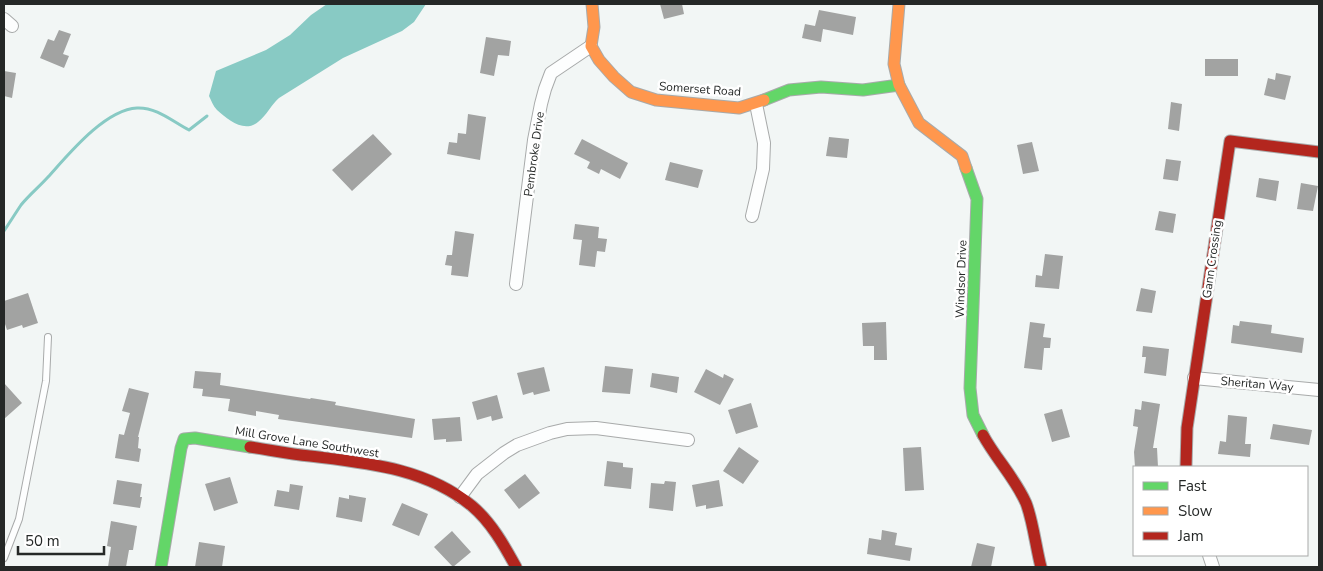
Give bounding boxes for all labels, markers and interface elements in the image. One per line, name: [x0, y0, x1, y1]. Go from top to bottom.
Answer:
street label: Somerset Road: [658, 78, 742, 100]
street label: Pembroke Drive: [520, 110, 548, 198]
street label: Gann Crossing: [1199, 219, 1225, 299]
street label: Windsor Drive: [952, 240, 970, 318]
street label: Sheritan Way: [1220, 373, 1295, 395]
street label: Mill Grove Lane Southwest: [234, 423, 381, 461]
legend: [1133, 466, 1308, 556]
text: Fast: [1178, 476, 1207, 496]
text: Slow: [1178, 501, 1213, 521]
scale bar: [18, 524, 104, 556]
text: Jam: [1177, 526, 1204, 546]
text: 50 m: [25, 531, 60, 551]

